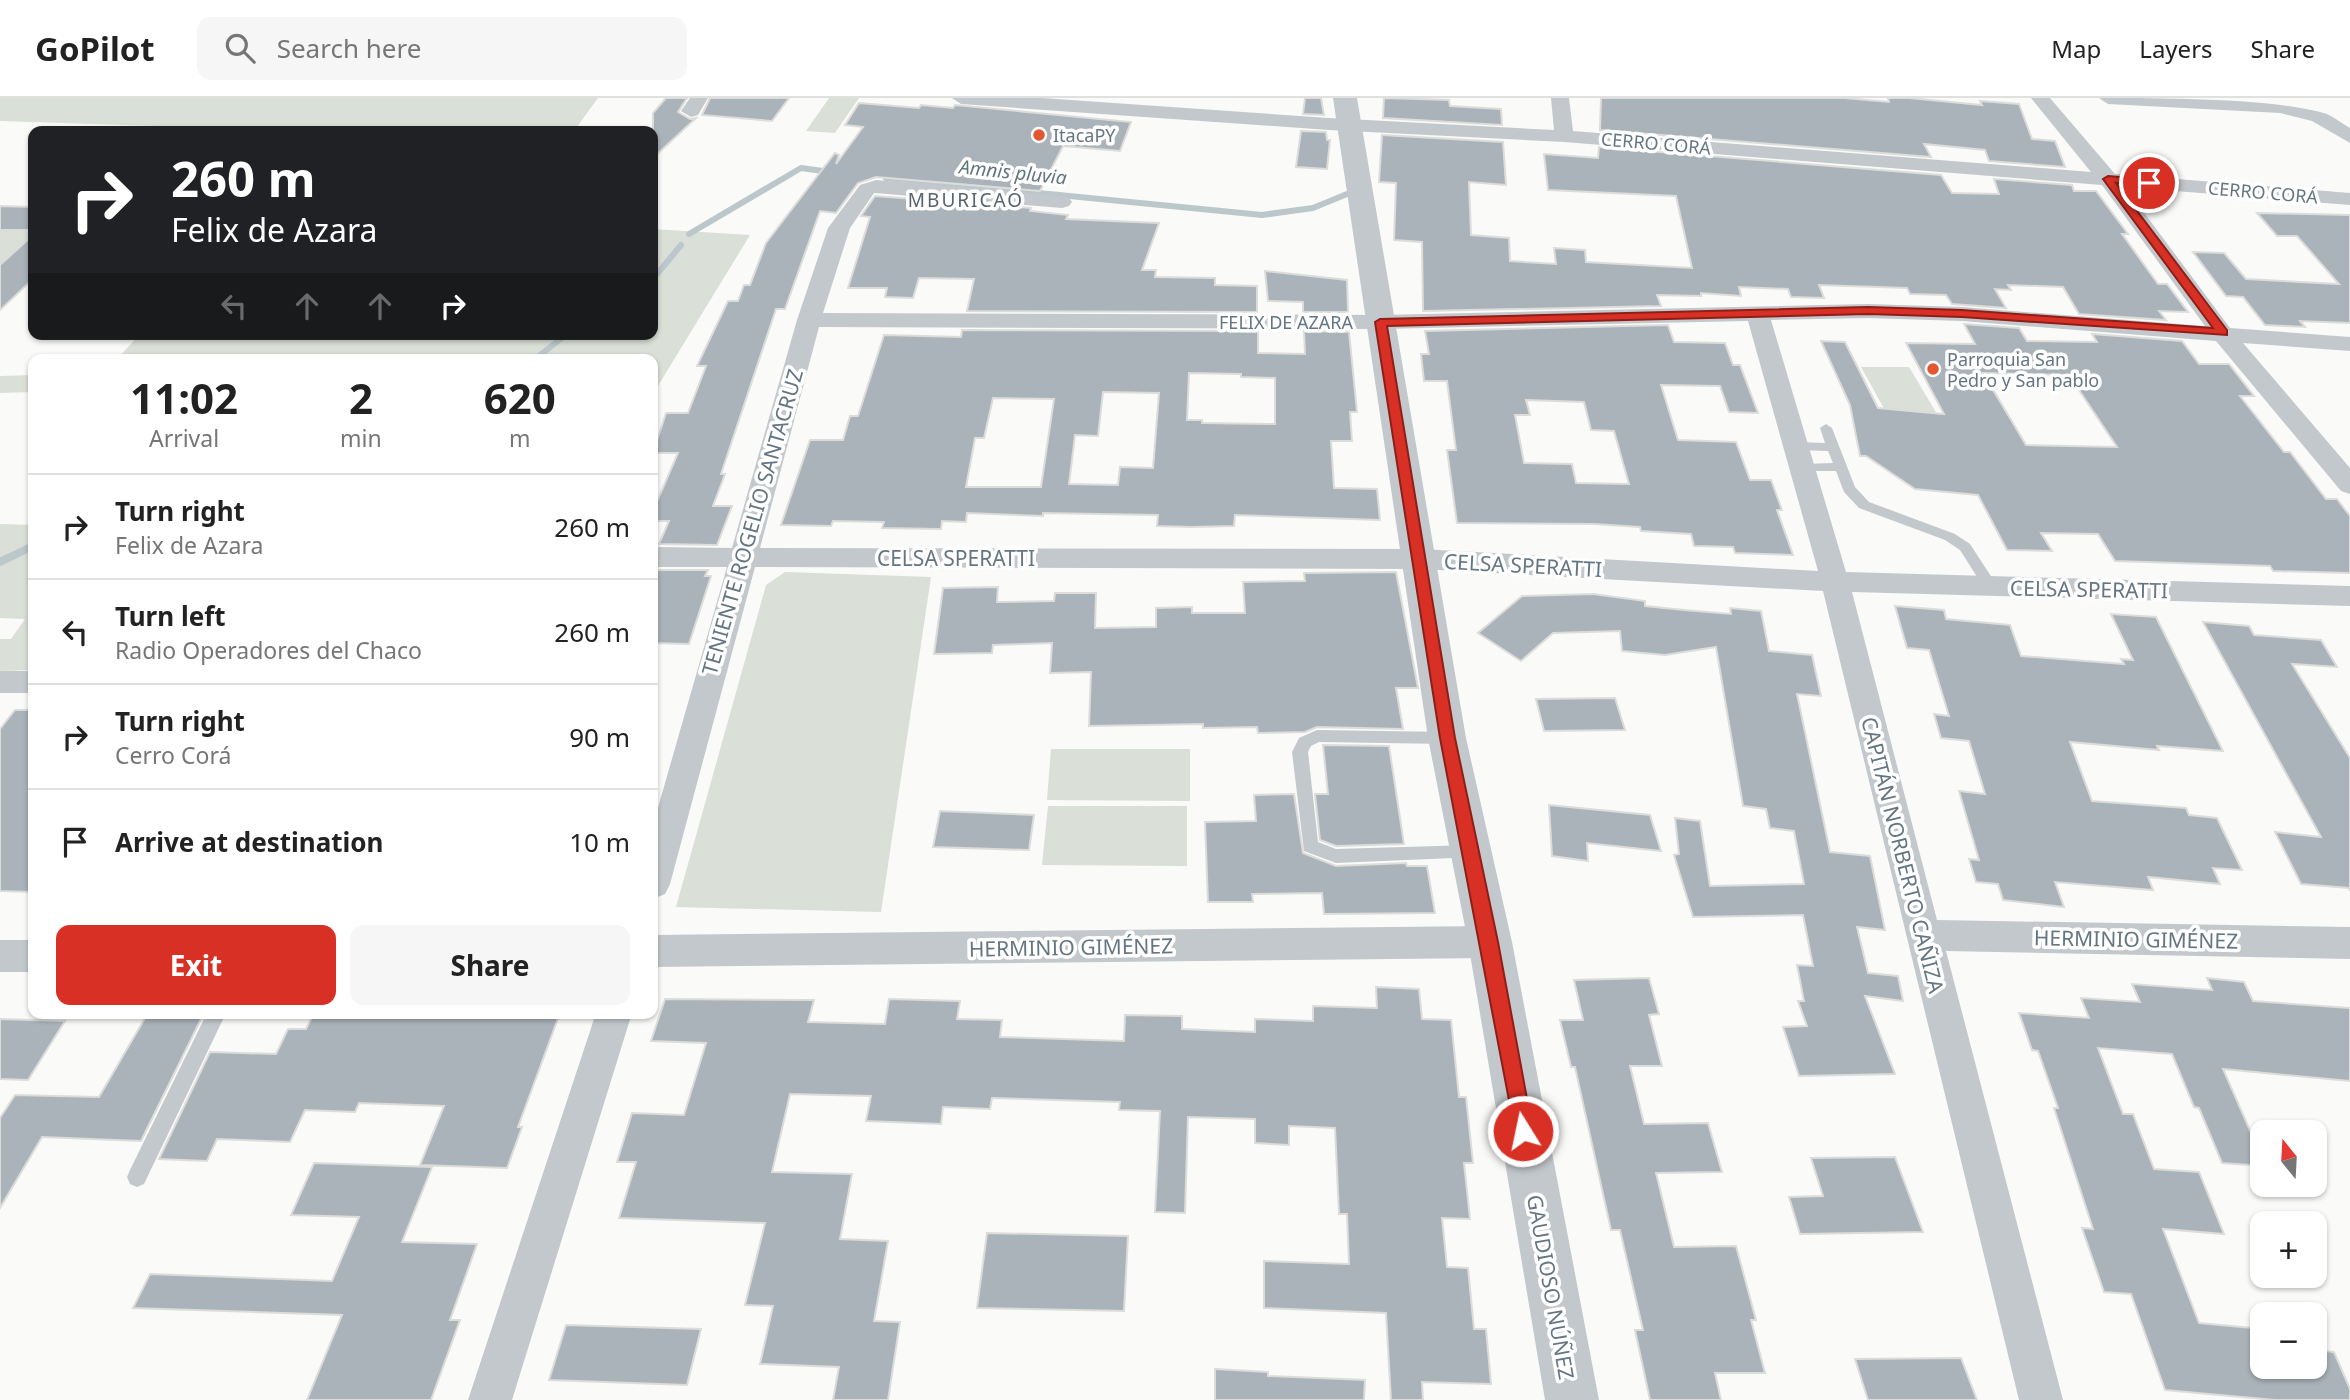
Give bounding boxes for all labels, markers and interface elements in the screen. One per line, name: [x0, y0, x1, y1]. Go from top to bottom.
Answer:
search box: [197, 17, 687, 80]
text: GoPilot: [35, 26, 155, 71]
icon: search: [221, 29, 259, 67]
text: Search here: [277, 30, 421, 66]
text: Map: [2051, 32, 2101, 65]
text: Layers: [2139, 32, 2213, 65]
text: Share: [2251, 32, 2315, 65]
place label: ItacaPY: [1053, 123, 1116, 147]
street label: CERRO CORÁ: [1600, 126, 1712, 160]
marker: ItacaPY: [1031, 127, 1047, 143]
text: 260 m: [171, 145, 316, 211]
water label: Amnis pluvia: [956, 153, 1068, 191]
pin: [2119, 153, 2179, 213]
icon: right: [56, 154, 147, 245]
icon: arrive: [2130, 164, 2168, 202]
street label: CERRO CORÁ: [2207, 175, 2319, 209]
district label: MBURICAÓ: [908, 187, 1024, 213]
text: Felix de Azara: [171, 208, 377, 251]
icon: left: [215, 287, 253, 325]
icon: ahead: [288, 287, 326, 325]
icon: ahead: [361, 287, 399, 325]
icon: right: [434, 287, 472, 325]
street label: FELIX DE AZARA: [1219, 310, 1353, 334]
place label: Parroquia San Pedro y San pablo: [1947, 347, 2099, 392]
marker: Parroquia San Pedro y San pablo: [1925, 361, 1941, 377]
street label: TENIENTE ROGELIO SANTACRUZ: [695, 366, 809, 678]
text: 11:02: [130, 369, 238, 426]
text: 2: [349, 369, 373, 426]
text: 620: [484, 369, 556, 426]
text: Arrival: [149, 422, 219, 454]
text: min: [340, 422, 382, 454]
text: m: [509, 422, 531, 454]
text: Turn right: [115, 493, 245, 529]
icon: right: [56, 508, 94, 546]
text: 260 m: [554, 509, 630, 545]
text: Felix de Azara: [115, 529, 263, 561]
street label: CELSA SPERATTI: [877, 544, 1035, 572]
street label: CELSA SPERATTI: [1443, 547, 1603, 583]
street label: CELSA SPERATTI: [2010, 574, 2168, 604]
text: Turn left: [115, 598, 226, 634]
icon: left: [56, 613, 94, 651]
text: 260 m: [554, 614, 630, 650]
text: Radio Operadores del Chaco: [115, 634, 422, 666]
text: Turn right: [115, 703, 245, 739]
street label: CAPITÁN NORBERTO CAÑIZA: [1855, 714, 1951, 997]
icon: right: [56, 718, 94, 756]
text: 90 m: [569, 719, 630, 755]
text: Cerro Corá: [115, 739, 231, 771]
icon: arrive: [56, 823, 94, 861]
text: Arrive at destination: [115, 824, 384, 860]
text: 10 m: [569, 824, 630, 860]
street label: HERMINIO GIMÉNEZ: [2034, 923, 2238, 955]
button: Exit: [56, 925, 336, 1005]
button: Share: [350, 925, 630, 1005]
street label: HERMINIO GIMÉNEZ: [969, 931, 1173, 963]
position arrow: [1486, 1094, 1560, 1168]
north arrow: [2250, 1120, 2328, 1197]
map controls: [2250, 1120, 2327, 1379]
street label: GAUDIOSO NÚÑEZ: [1521, 1192, 1581, 1382]
button: +: [2250, 1211, 2327, 1288]
button: −: [2250, 1302, 2327, 1379]

